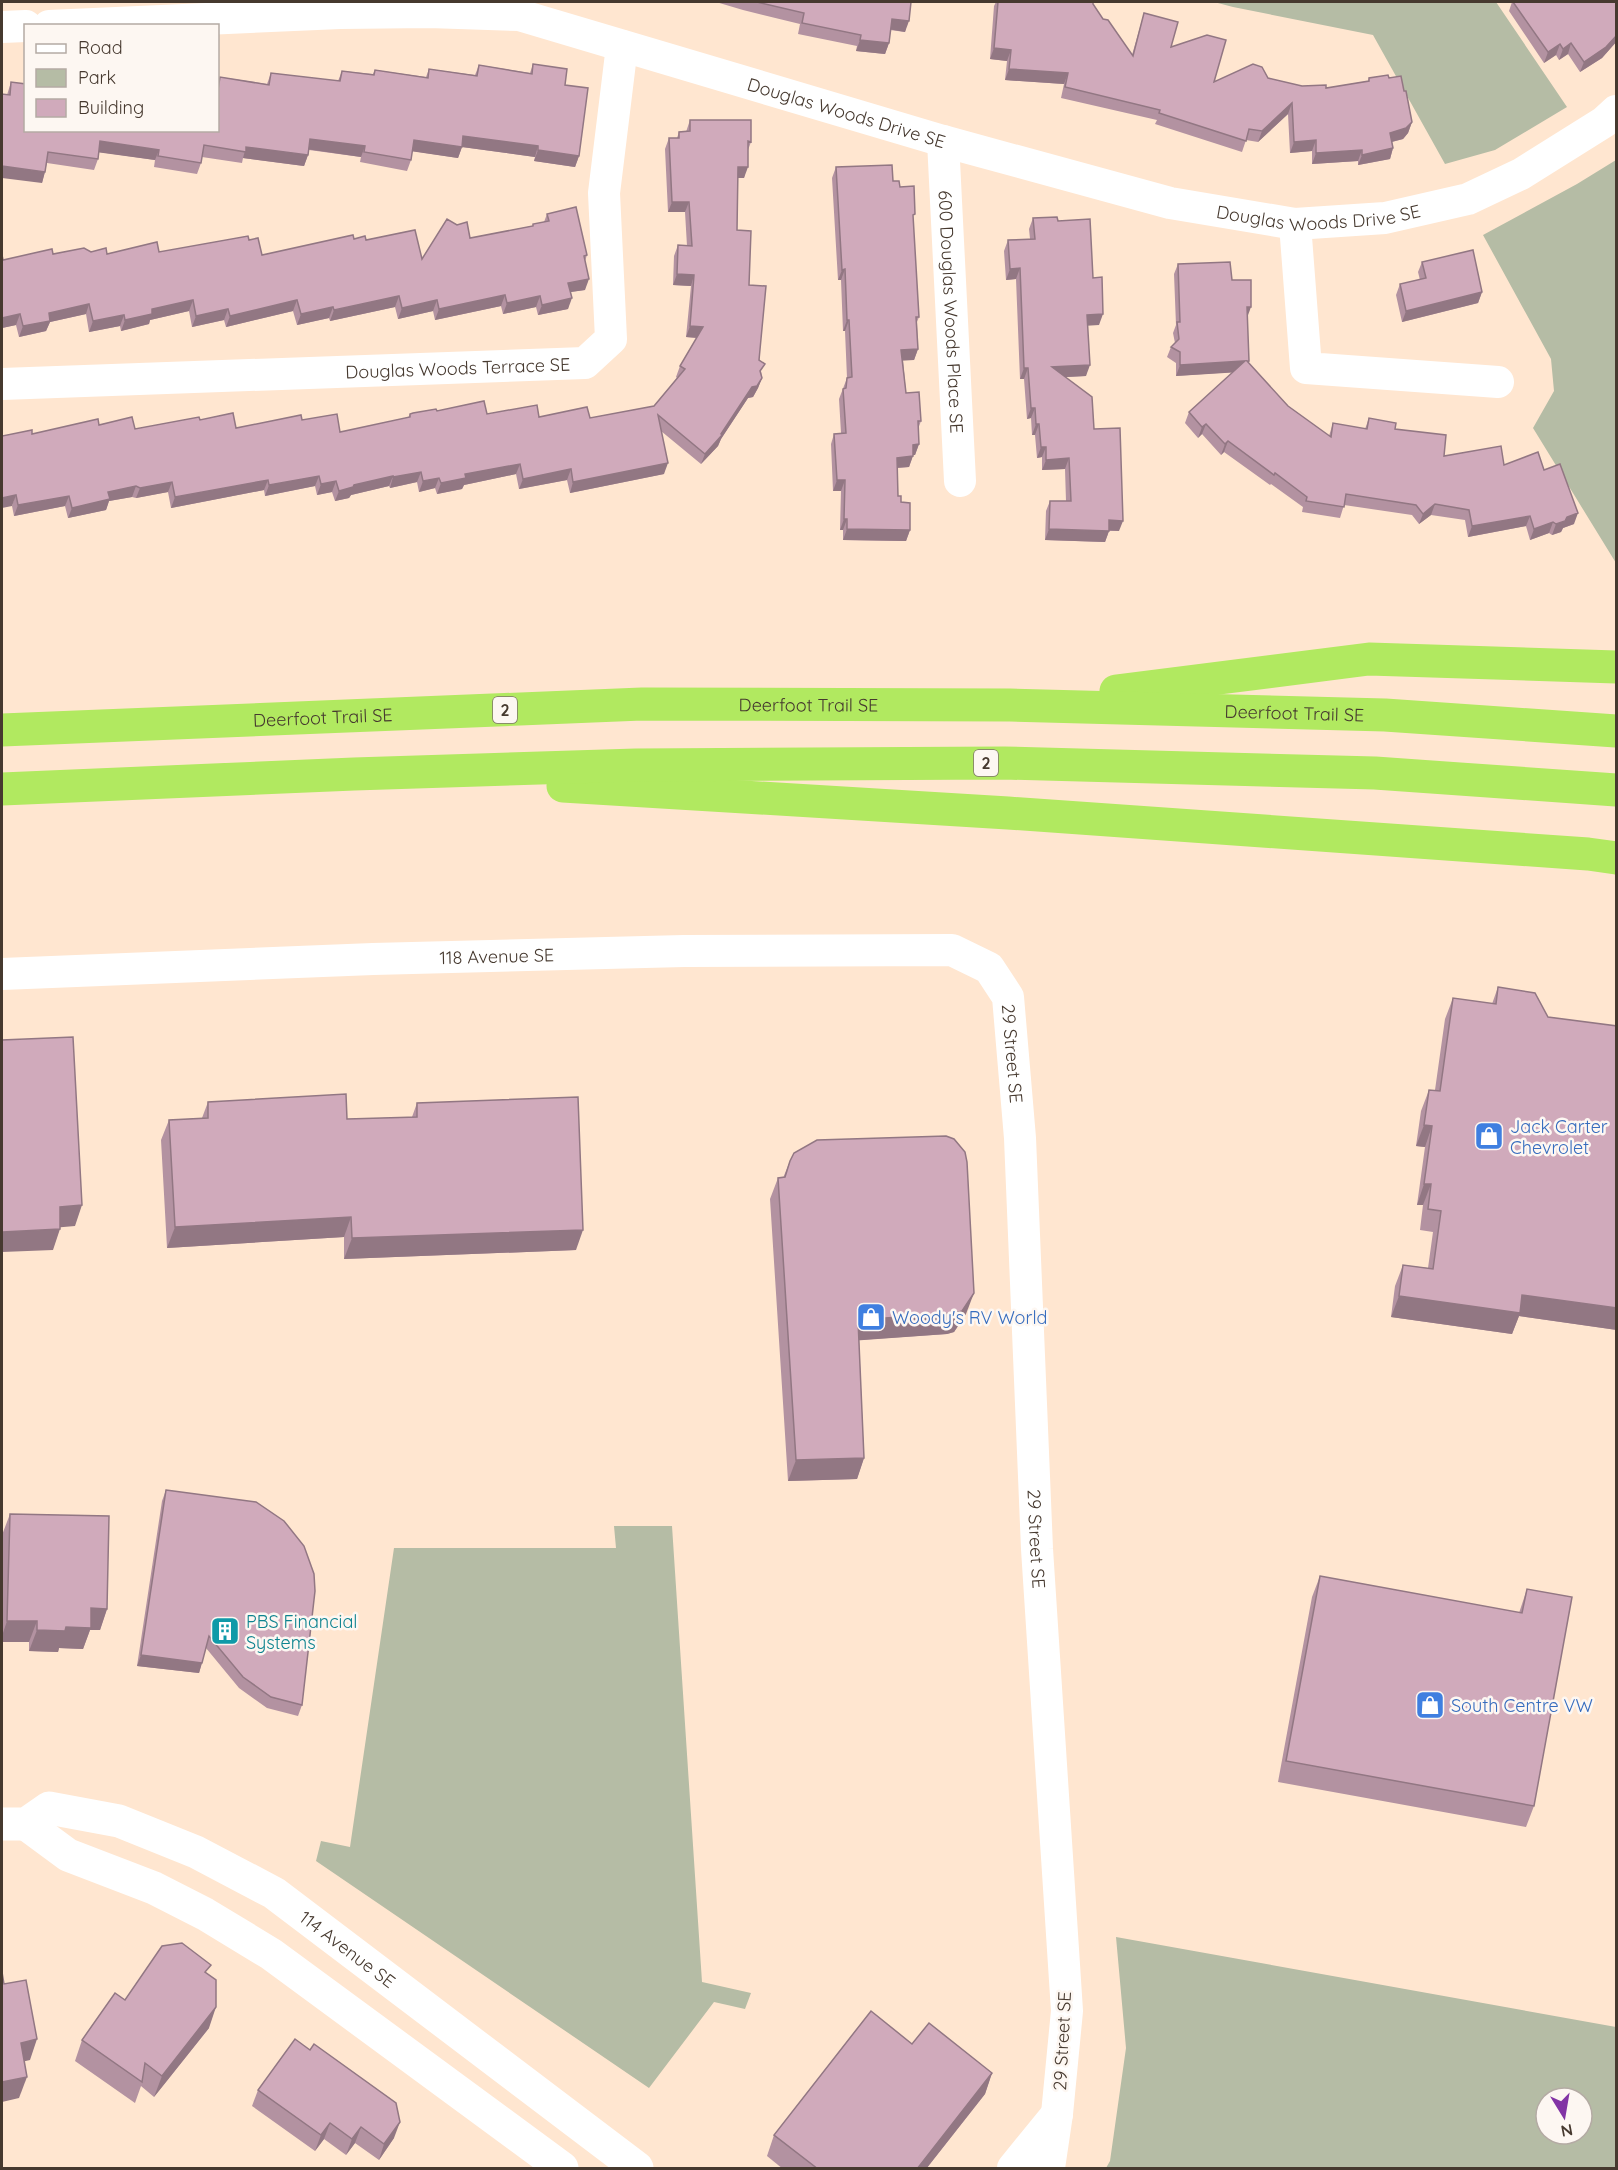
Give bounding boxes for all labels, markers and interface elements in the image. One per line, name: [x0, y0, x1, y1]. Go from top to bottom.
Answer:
legend: [24, 24, 219, 132]
text: Road: [78, 36, 123, 59]
text: Park: [78, 66, 116, 89]
street label: Douglas Woods Drive SE: [745, 72, 948, 153]
text: Building: [78, 96, 144, 119]
street label: 600 Douglas Woods Place SE: [934, 190, 969, 434]
street label: Douglas Woods Drive SE: [1215, 199, 1422, 236]
street label: Douglas Woods Terrace SE: [345, 352, 571, 383]
street label: Deerfoot Trail SE: [739, 693, 878, 716]
road number: 2: [493, 697, 517, 723]
street label: Deerfoot Trail SE: [1224, 699, 1364, 726]
street label: Deerfoot Trail SE: [252, 703, 393, 731]
road number: 2: [974, 750, 998, 776]
street label: 118 Avenue SE: [439, 943, 554, 969]
street label: 29 Street SE: [997, 1003, 1028, 1104]
place label: Jack Carter Chevrolet: [1510, 1115, 1608, 1159]
shop icon: Jack Carter Chevrolet: [1473, 1120, 1505, 1152]
shop icon: Woody's RV World: [855, 1301, 887, 1333]
place label: Woody's RV World: [892, 1306, 1047, 1329]
street label: 29 Street SE: [1023, 1489, 1051, 1589]
place label: PBS Financial Systems: [246, 1610, 357, 1654]
building icon: PBS Financial Systems: [209, 1615, 241, 1647]
shop icon: South Centre VW: [1414, 1689, 1446, 1721]
place label: South Centre VW: [1451, 1694, 1593, 1717]
street label: 114 Avenue SE: [295, 1905, 400, 1993]
street label: 29 Street SE: [1048, 1991, 1076, 2091]
north arrow: [1534, 2086, 1594, 2146]
text: N: [1559, 2120, 1575, 2142]

